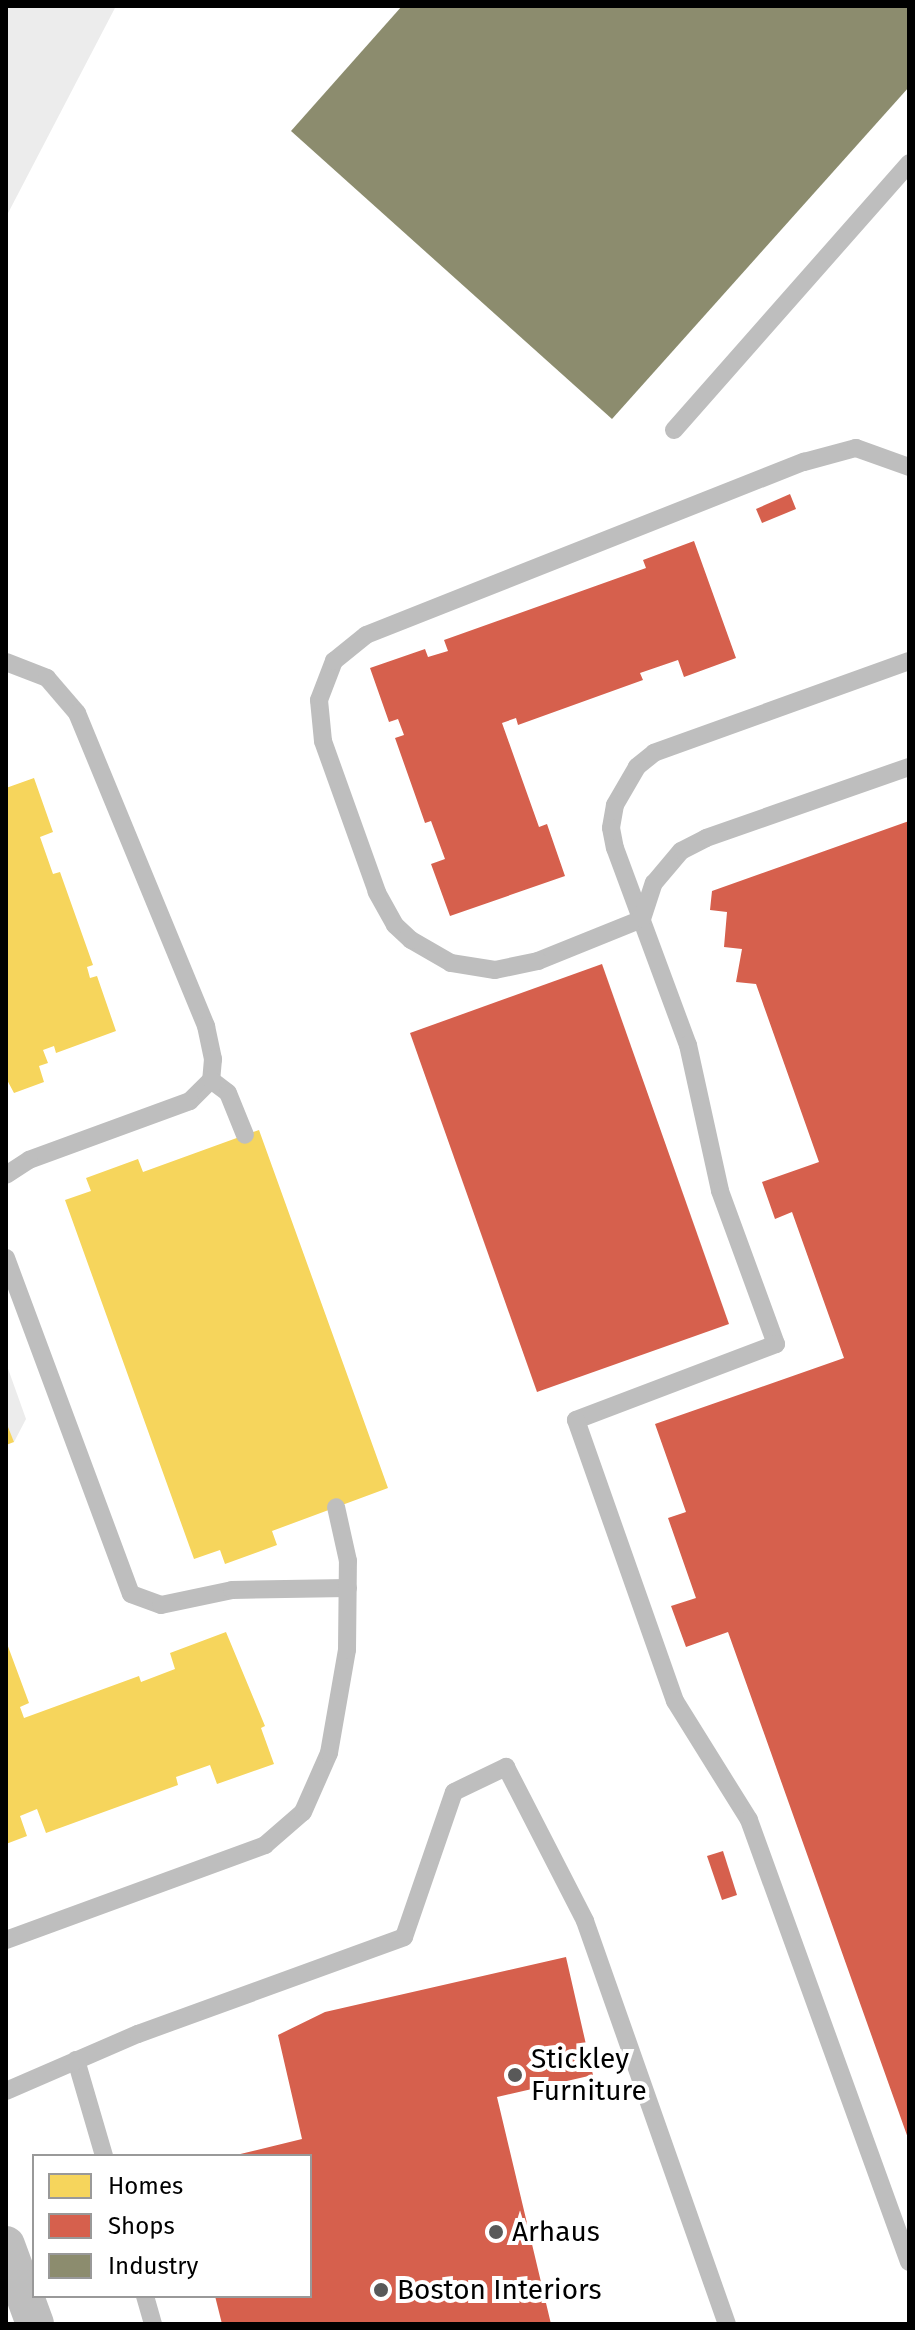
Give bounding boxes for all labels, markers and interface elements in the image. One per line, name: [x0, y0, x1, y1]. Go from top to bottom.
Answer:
place label: Stickley Furniture: [531, 2042, 647, 2108]
marker: Stickley Furniture: [506, 2066, 524, 2084]
legend: [32, 2154, 312, 2298]
text: Homes: [108, 2172, 183, 2200]
text: Shops: [108, 2212, 175, 2240]
place label: Arhaus: [512, 2215, 600, 2249]
marker: Arhaus: [487, 2223, 505, 2241]
text: Industry: [108, 2252, 198, 2280]
place label: Boston Interiors: [397, 2273, 601, 2307]
marker: Boston Interiors: [372, 2281, 390, 2299]

